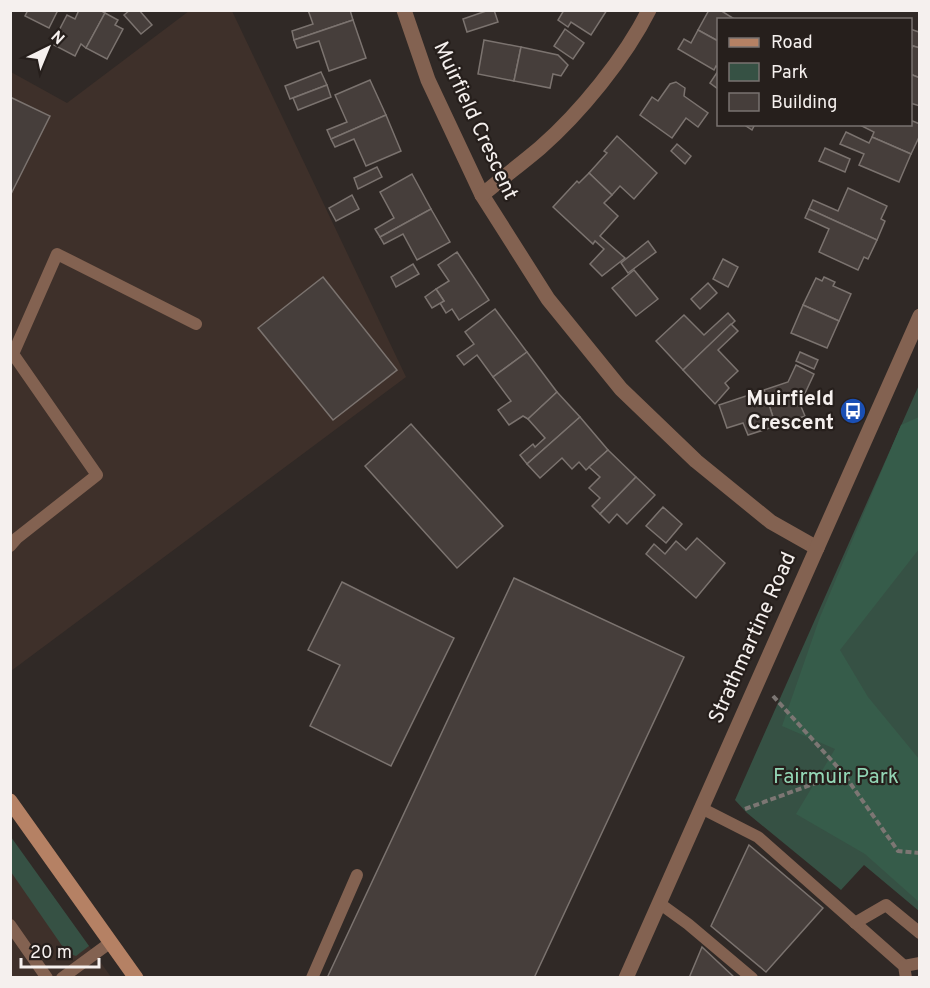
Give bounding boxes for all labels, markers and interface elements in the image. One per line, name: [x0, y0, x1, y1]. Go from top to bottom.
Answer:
north arrow: [18, 18, 78, 78]
legend: [717, 18, 912, 126]
text: N: [46, 27, 68, 50]
text: Road: [771, 32, 813, 55]
street label: Muirfield Crescent: [426, 37, 524, 205]
text: Park: [771, 62, 808, 85]
text: Building: [771, 92, 837, 115]
place label: Muirfield Crescent: [746, 386, 834, 437]
bus stop icon: Muirfield Crescent: [838, 396, 868, 426]
street label: Strathmartine Road: [703, 548, 803, 728]
park label: Fairmuir Park: [773, 764, 899, 791]
scale bar: [21, 931, 99, 969]
text: 20 m: [30, 942, 72, 965]

